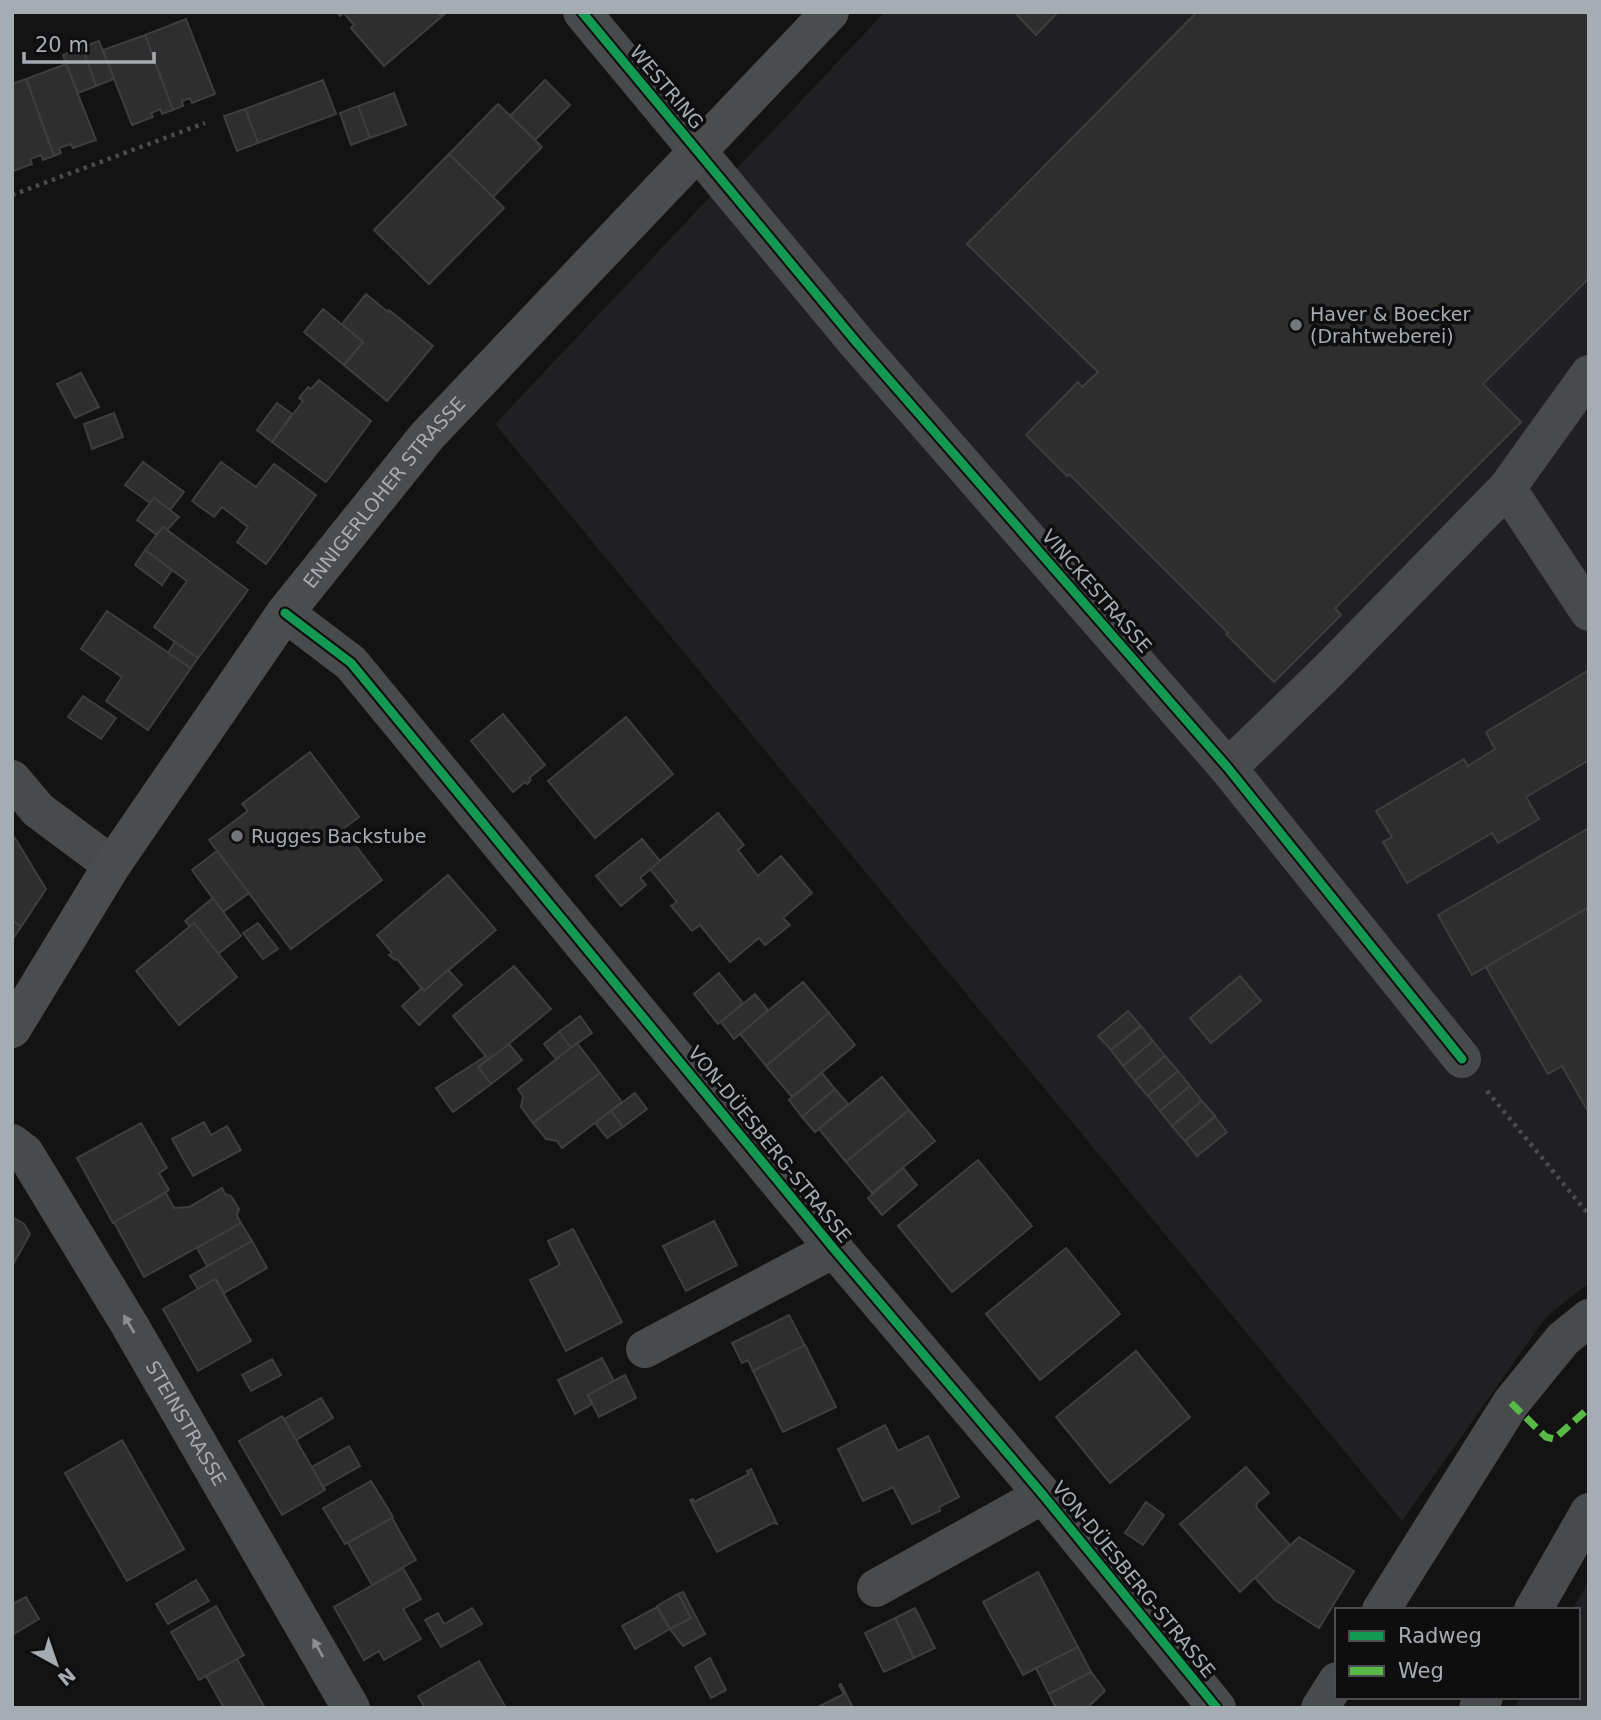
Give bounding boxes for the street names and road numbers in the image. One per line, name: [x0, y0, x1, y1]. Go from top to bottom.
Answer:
street label: WESTRING: [626, 41, 708, 133]
street label: ENNIGERLOHER STRASSE: [299, 392, 470, 592]
street label: VINCKESTRASSE: [1038, 525, 1156, 657]
street label: VON-DÜESBERG-STRASSE: [684, 1041, 856, 1247]
street label: STEINSTRASSE: [142, 1357, 231, 1490]
street label: VON-DÜESBERG-STRASSE: [1048, 1476, 1220, 1682]

